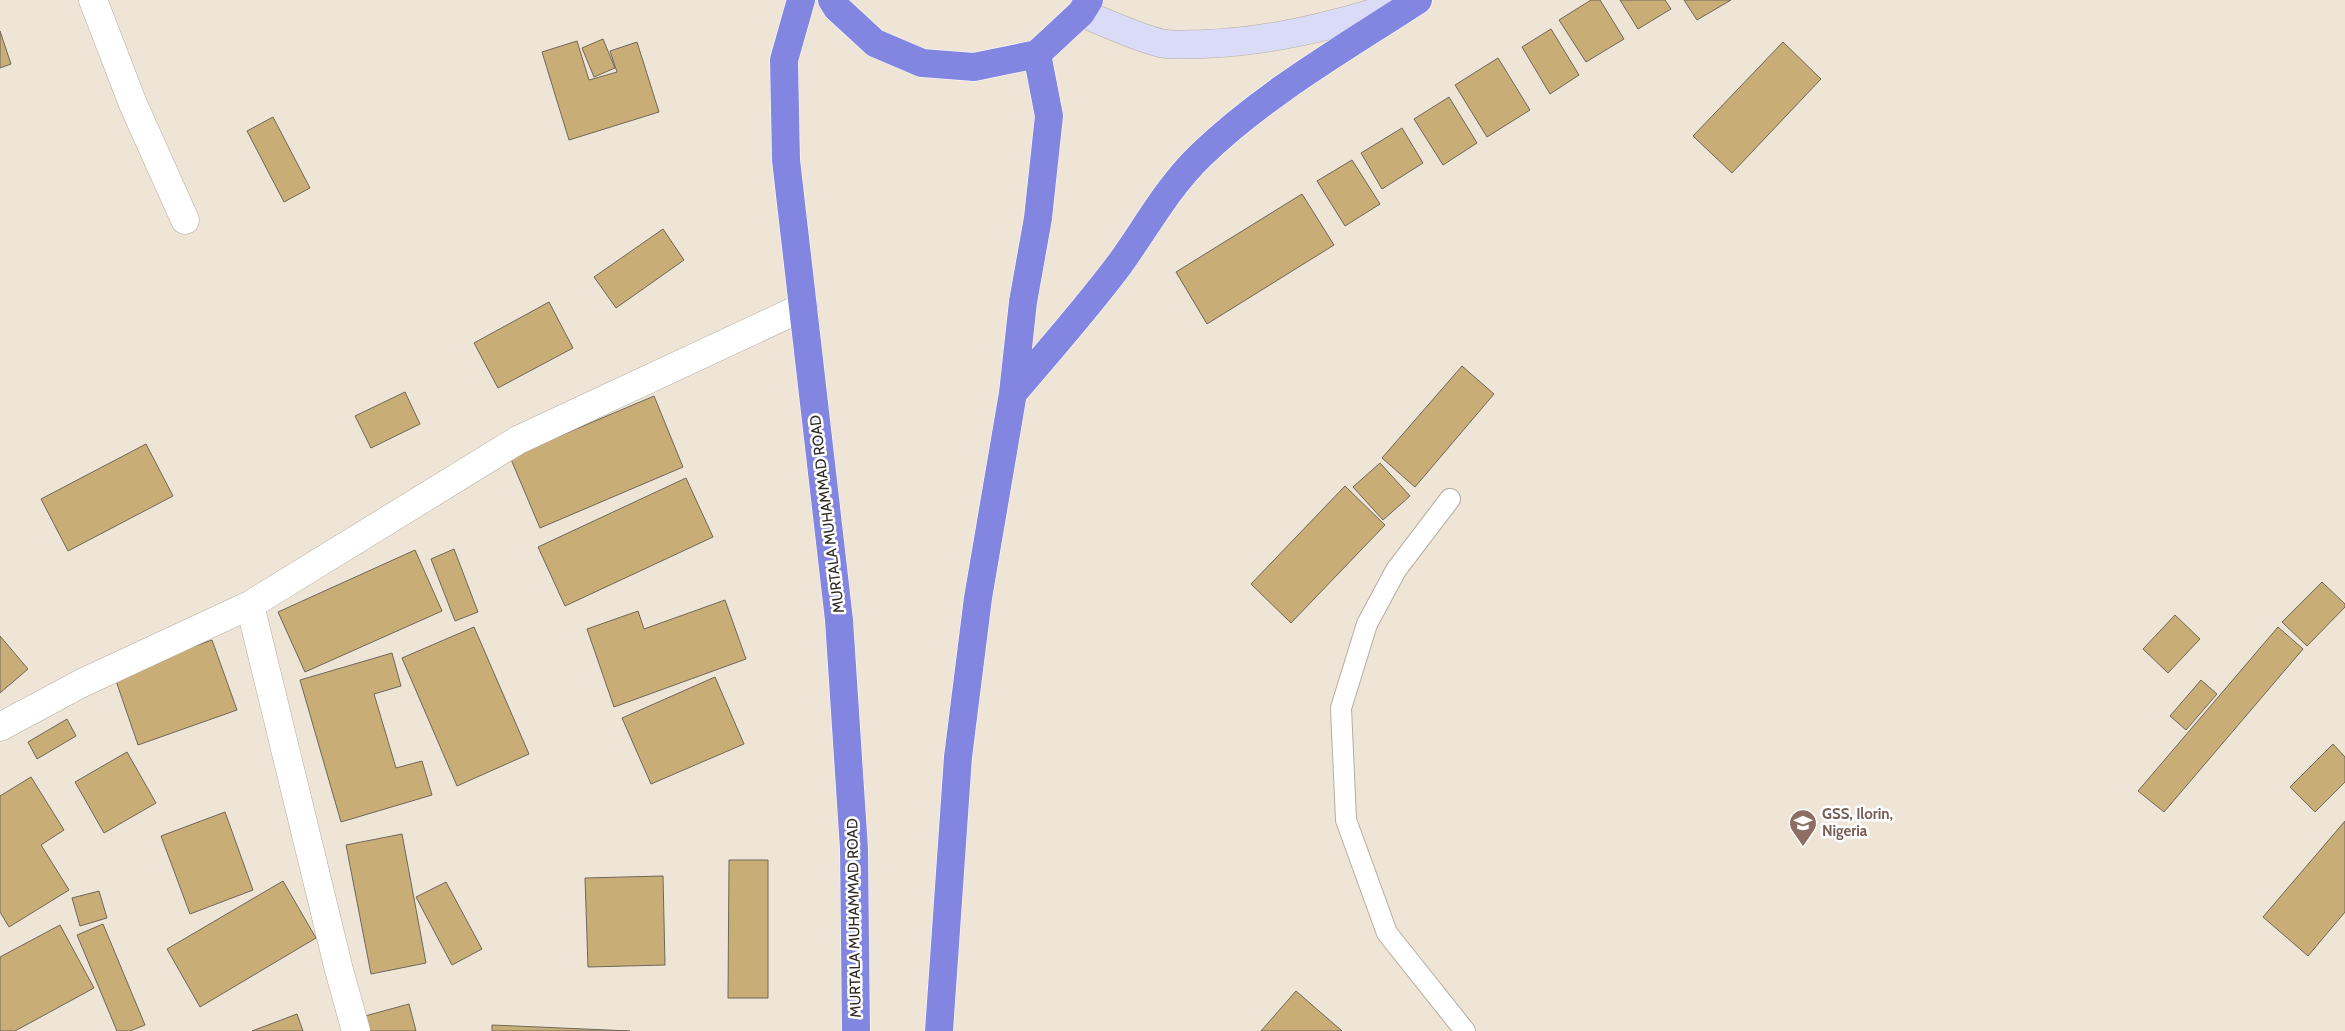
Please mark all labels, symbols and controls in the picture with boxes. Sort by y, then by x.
street label: MURTALA MUHAMMAD ROAD [806,414,848,614]
place label: GSS, Ilorin, Nigeria [1822,805,1893,840]
school or university icon: GSS, Ilorin, Nigeria [1788,808,1818,847]
street label: MURTALA MUHAMMAD ROAD [843,818,865,1018]

